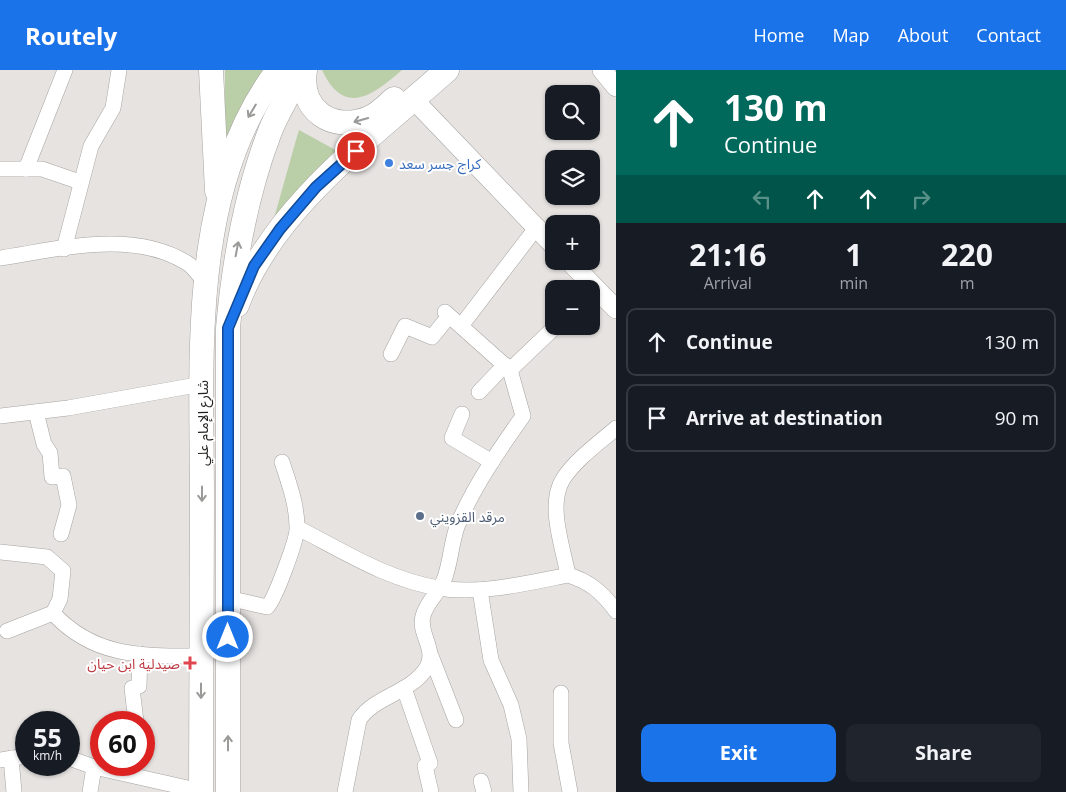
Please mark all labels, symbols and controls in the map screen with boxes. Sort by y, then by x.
text: Routely [25,19,117,52]
text: Home [754,23,804,47]
text: Map [832,23,870,47]
text: About [898,23,948,47]
text: Contact [976,23,1041,47]
text: 130 m [724,84,828,131]
map controls [545,85,600,335]
button: search [545,85,600,140]
icon: ahead [641,90,706,155]
one-way arrow [247,104,257,118]
one-way arrow [353,115,369,125]
text: Continue [724,129,817,159]
pin [335,130,377,172]
icon: arrive [342,137,370,165]
button: layers [545,150,600,205]
place label: كراج جسر سعد [399,154,481,175]
marker: كراج جسر سعد [383,157,395,169]
icon: left [748,185,776,213]
icon: ahead [801,185,829,213]
icon: ahead [854,185,882,213]
icon: right [907,185,935,213]
button: + [545,215,600,270]
text: 21:16 [689,234,766,275]
text: 1 [845,234,862,275]
text: 220 [941,234,993,275]
one-way arrow [233,241,243,257]
text: Arrival [704,272,752,294]
text: min [840,272,868,294]
text: m [960,272,975,294]
button: − [545,280,600,335]
icon: ahead [643,328,671,356]
text: Continue [686,329,773,355]
text: 130 m [984,329,1039,355]
street label: شارع الإمام علي [193,380,214,466]
icon: arrive [643,404,671,432]
text: Arrive at destination [686,405,883,431]
text: 90 m [995,405,1039,431]
one-way arrow [197,485,207,501]
place label: مرقد القزويني [430,507,505,528]
marker: مرقد القزويني [414,510,426,522]
position arrow [201,610,253,662]
place label: صيدلية ابن حيان [87,654,180,673]
marker: صيدلية ابن حيان [184,657,196,669]
one-way arrow [196,682,206,699]
speed limit sign: 60 [90,711,155,776]
text: 55 [33,720,62,754]
button: Exit [641,724,836,782]
button: Share [846,724,1041,782]
one-way arrow [223,736,233,752]
text: km/h [33,747,62,764]

